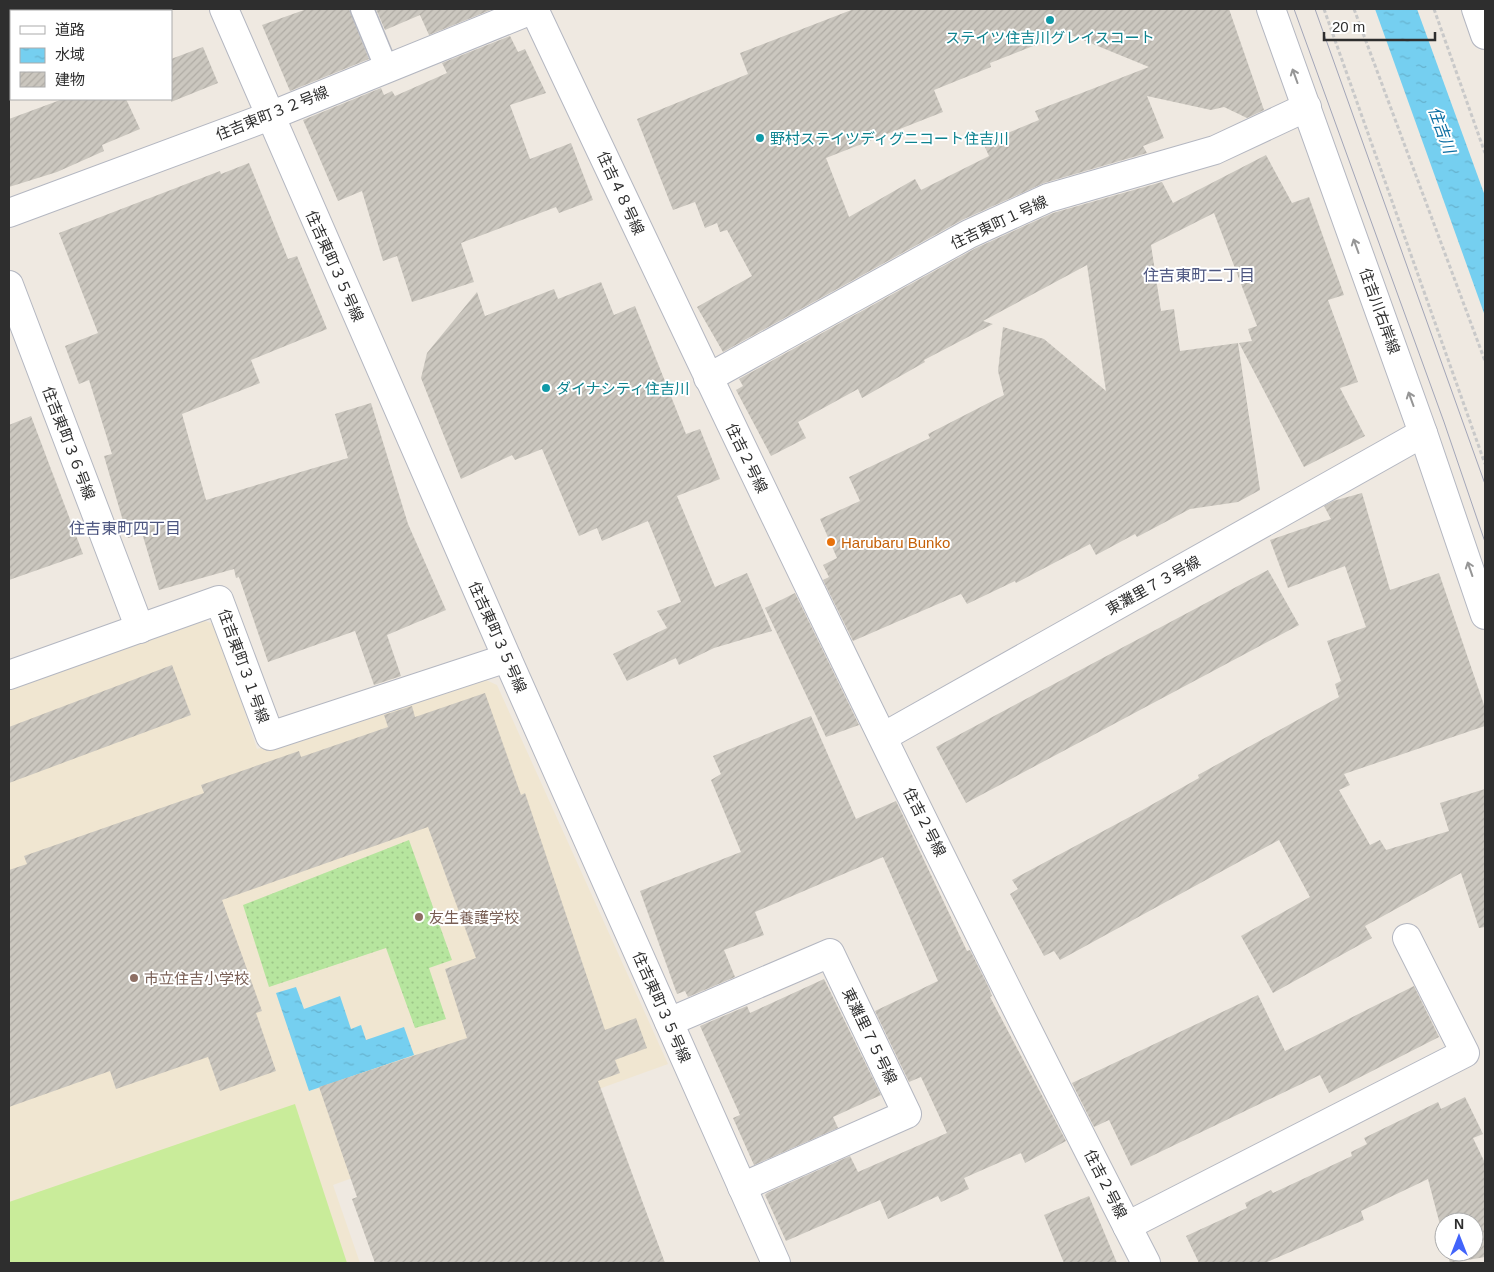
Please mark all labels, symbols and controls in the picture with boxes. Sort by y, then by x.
legend [10,10,172,100]
scale bar [1324,10,1435,42]
marker: ステイツ住吉川グレイスコート [1044,14,1056,26]
text: 20 m [1332,18,1365,35]
text: 道路 [55,21,85,38]
place label: ステイツ住吉川グレイスコート [945,29,1155,46]
text: 水域 [55,46,85,63]
one-way arrow [1290,69,1299,84]
text: 建物 [55,71,85,88]
street label: 住吉東町３２号線 [213,83,331,143]
water label: 住吉川 [1426,105,1459,157]
place label: 野村ステイツディグニコート住吉川 [770,130,1009,147]
marker: 野村ステイツディグニコート住吉川 [754,132,766,144]
street label: 住吉４８号線 [594,149,648,237]
street label: 住吉東町１号線 [948,192,1050,252]
street label: 住吉東町３５号線 [303,208,367,324]
one-way arrow [1351,238,1360,254]
street label: 住吉川右岸線 [1357,266,1403,356]
district label: 住吉東町二丁目 [1143,267,1255,284]
place label: ダイナシティ住吉川 [556,380,690,397]
marker: ダイナシティ住吉川 [540,382,552,394]
street label: 住吉東町３６号線 [40,384,98,502]
one-way arrow [1406,391,1415,407]
street label: 住吉２号線 [723,421,771,495]
district label: 住吉東町四丁目 [69,520,181,537]
place label: Harubaru Bunko [841,534,950,551]
marker: Harubaru Bunko [825,536,837,548]
street label: 東灘里７３号線 [1103,552,1203,618]
one-way arrow [1464,561,1474,577]
street label: 住吉東町３５号線 [466,579,530,695]
street label: 住吉東町３１号線 [215,607,273,725]
street label: 住吉２号線 [900,785,950,859]
place label: 友生養護学校 [429,909,519,926]
marker: 友生養護学校 [413,911,425,923]
street label: 住吉東町３５号線 [630,949,694,1065]
place label: 市立住吉小学校 [144,970,249,987]
marker: 市立住吉小学校 [128,972,140,984]
street label: 東灘里７５号線 [839,985,901,1087]
street label: 住吉２号線 [1081,1147,1131,1221]
north arrow [1434,1212,1484,1262]
text: N [1454,1216,1464,1232]

